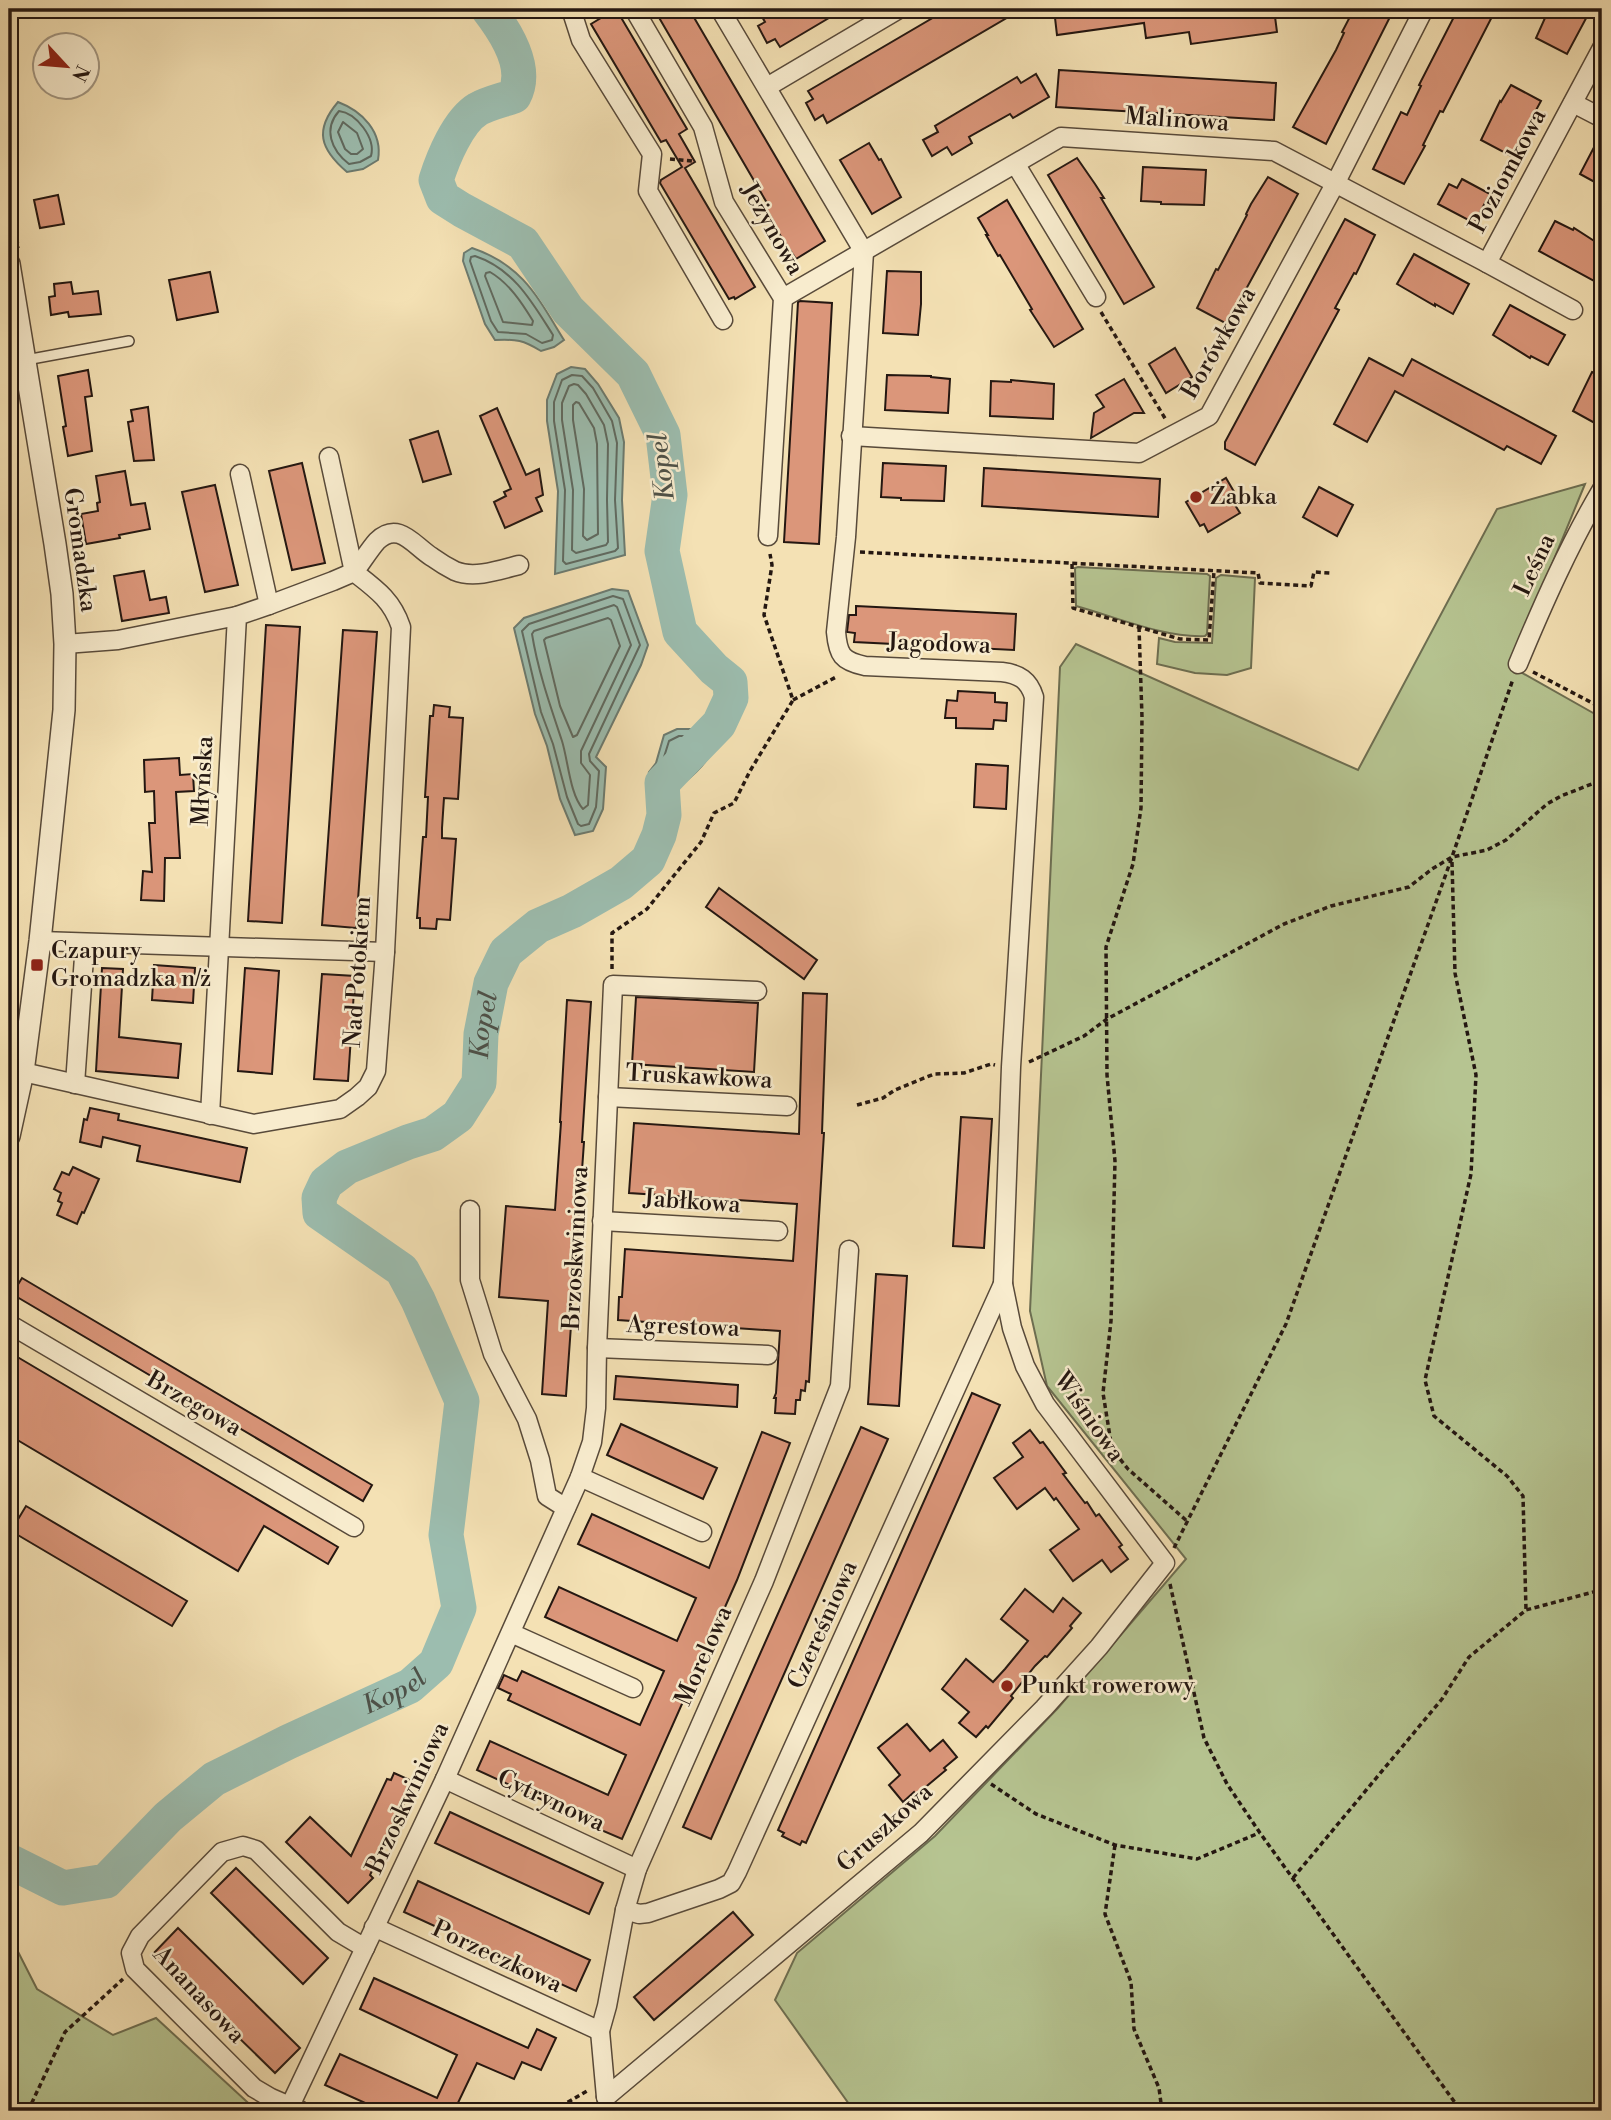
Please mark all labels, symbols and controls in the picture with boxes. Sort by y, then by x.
north arrow [32,32,102,102]
text: N [66,61,94,85]
street label: Malinowa [1124,101,1231,139]
street label: Poziomkowa [1463,103,1554,238]
street label: Jeżynowa [733,177,811,281]
street label: Borówkowa [1174,281,1263,405]
water label: Kopel [642,431,682,503]
place label: Żabka [1210,481,1278,512]
street label: Gromadzka [56,486,104,615]
marker: Żabka [1188,489,1204,505]
street label: Leśna [1508,528,1563,601]
street label: Jagodowa [886,627,992,661]
street label: Młyńska [186,734,220,827]
street label: Nad Potokiem [338,895,378,1049]
place label: Czapury Gromadzka n/ż [51,936,211,994]
marker: Czapury Gromadzka n/ż [29,957,45,973]
water label: Kopel [464,988,505,1060]
street label: Truskawkowa [625,1058,774,1096]
street label: Brzoskwiniowa [557,1165,595,1332]
street label: Jabłkowa [641,1184,742,1220]
street label: Agrestowa [625,1310,741,1344]
street label: Brzegowa [140,1364,248,1444]
street label: Wiśniowa [1046,1365,1131,1469]
street label: Czereśniowa [781,1556,865,1694]
street label: Morelowa [669,1601,740,1711]
water label: Kopel [357,1662,434,1722]
place label: Punkt rowerowy [1021,1671,1195,1701]
marker: Punkt rowerowy [999,1678,1015,1694]
street label: Brzoskwiniowa [359,1717,457,1879]
street label: Cytrynowa [492,1763,610,1839]
street label: Gruszkowa [831,1777,940,1879]
street label: Porzeczkowa [427,1914,568,2001]
street label: Ananasowa [146,1940,252,2050]

